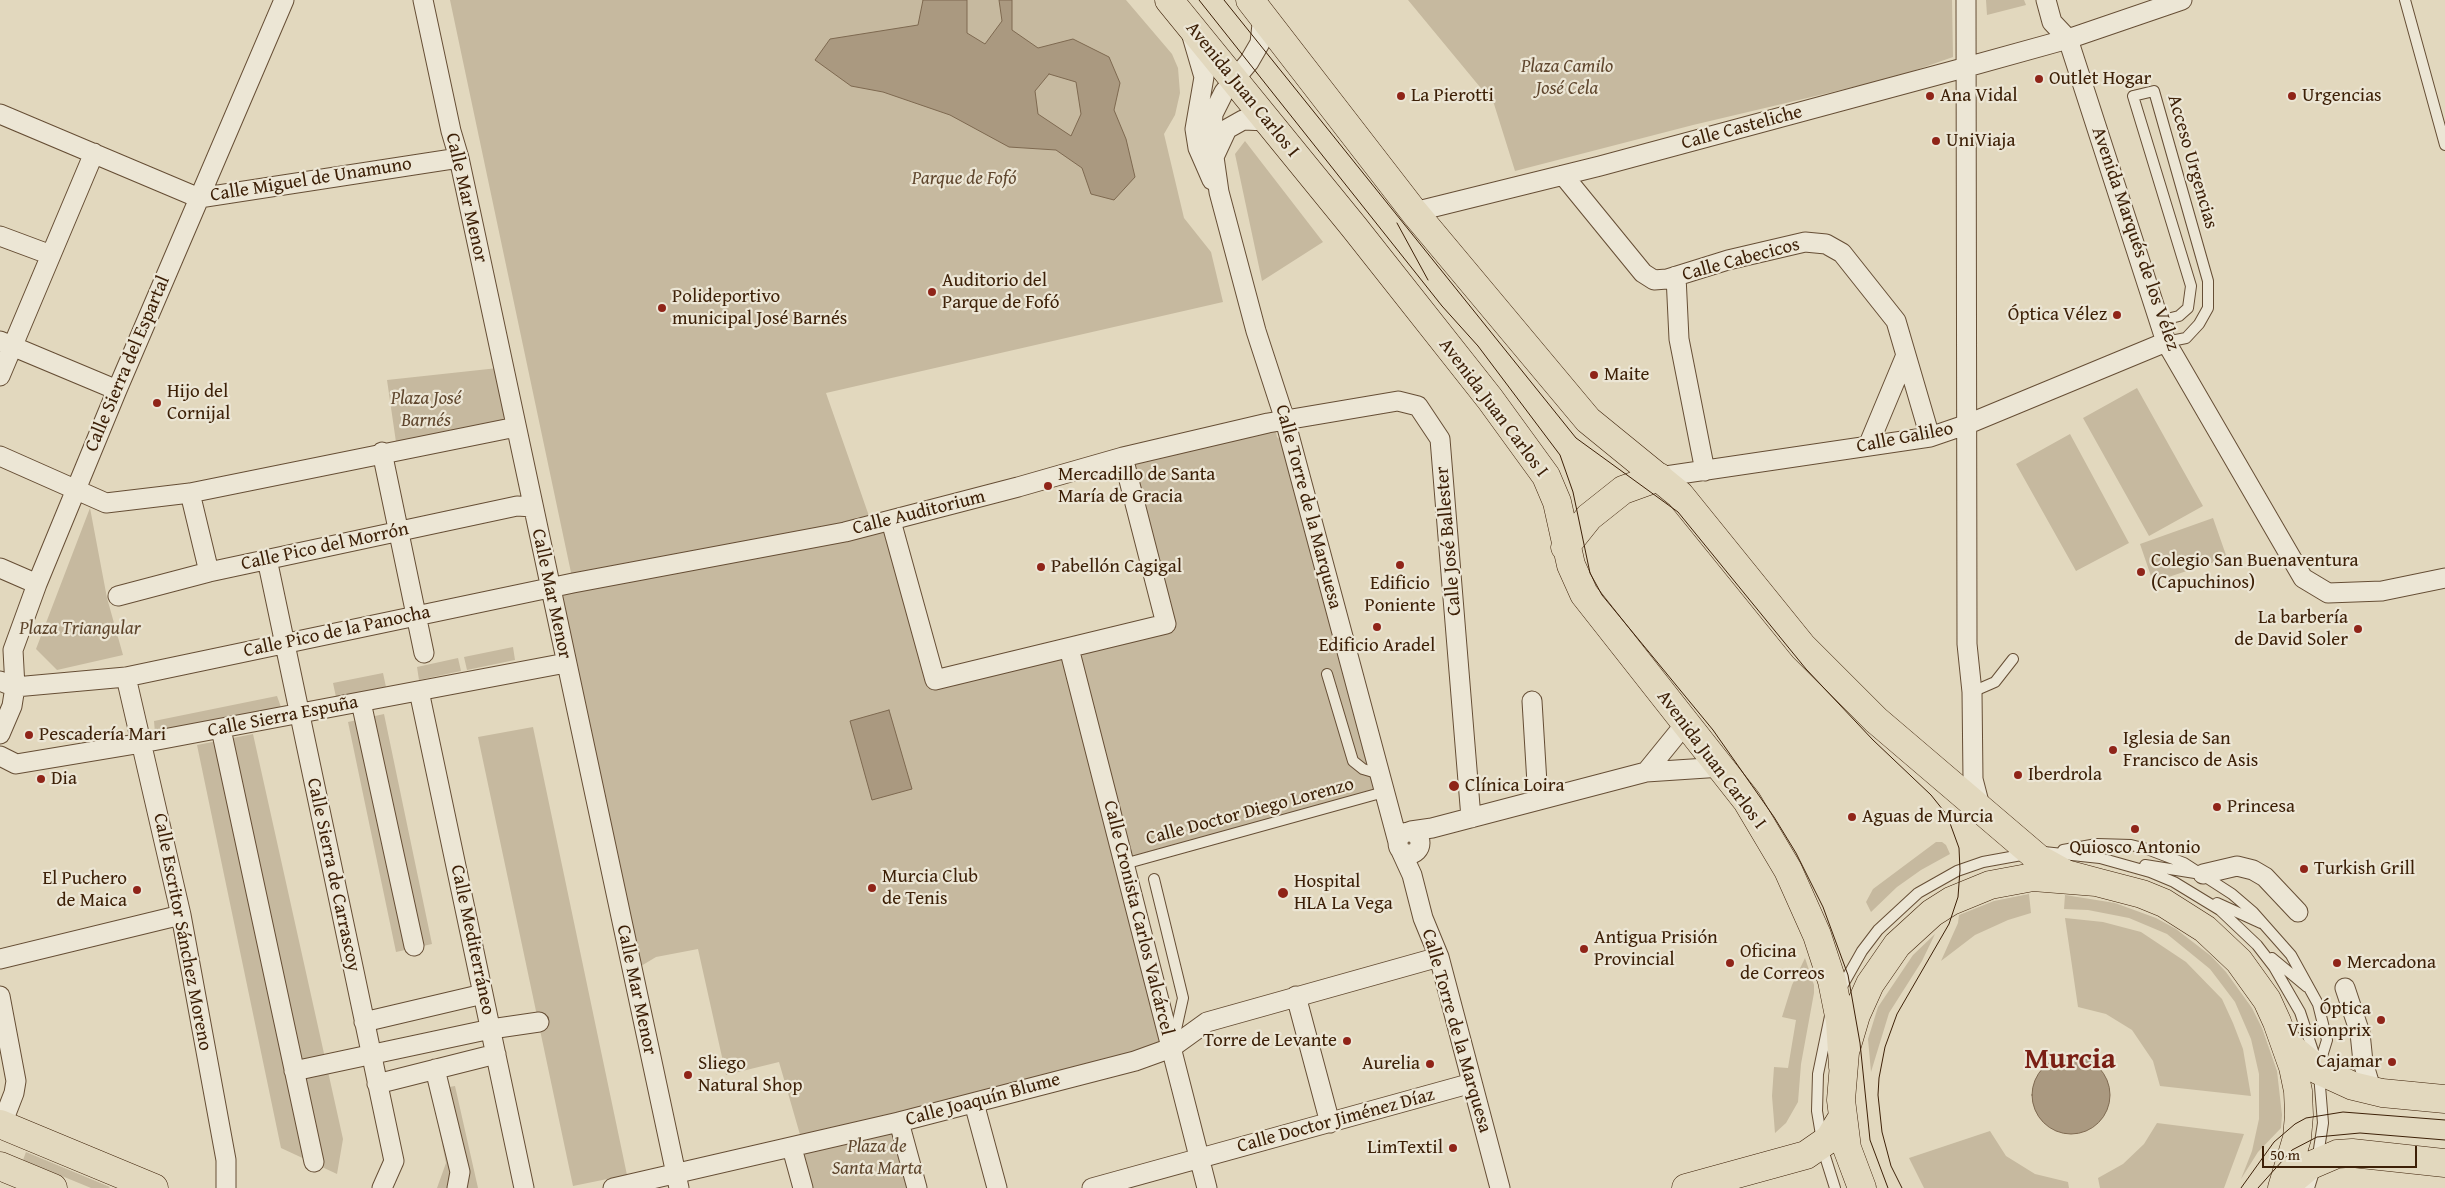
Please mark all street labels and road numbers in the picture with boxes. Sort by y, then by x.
street label: Avenida Juan Carlos I [1180,18,1304,162]
street label: Acceso Urgencias [2162,92,2222,232]
street label: Calle Casteliche [1679,101,1805,155]
street label: Avenida Marqués de los Vélez [2086,124,2184,354]
street label: Calle Mar Menor [440,131,492,265]
street label: Calle Miguel de Unamuno [209,153,413,207]
street label: Calle Cabecicos [1680,233,1802,287]
street label: Calle Sierra del Espartal [81,273,175,455]
street label: Avenida Juan Carlos I [1433,334,1553,482]
street label: Calle Torre de la Marquesa [1270,402,1346,612]
street label: Calle Galileo [1855,417,1955,459]
street label: Calle José Ballester [1431,465,1467,617]
street label: Calle Auditorium [850,486,988,540]
street label: Calle Pico del Morrón [239,518,411,576]
street label: Calle Mar Menor [526,527,576,661]
street label: Calle Pico de la Panocha [242,601,432,663]
street label: Avenida Juan Carlos I [1651,686,1771,834]
street label: Calle Sierra Espuña [206,691,360,743]
street label: Calle Doctor Diego Lorenzo [1144,773,1356,851]
street label: Calle Sierra de Carrascoy [301,776,365,974]
street label: Calle Cronista Carlos Valcárcel [1098,798,1178,1038]
street label: Calle Escritor Sánchez Moreno [148,811,216,1053]
street label: Calle Mediterráneo [445,863,499,1017]
street label: Calle Mar Menor [611,923,661,1057]
street label: Calle Torre de la Marquesa [1416,927,1496,1135]
street label: Calle Joaquín Blume [903,1068,1063,1132]
street label: Calle Doctor Jiménez Díaz [1235,1084,1437,1158]

